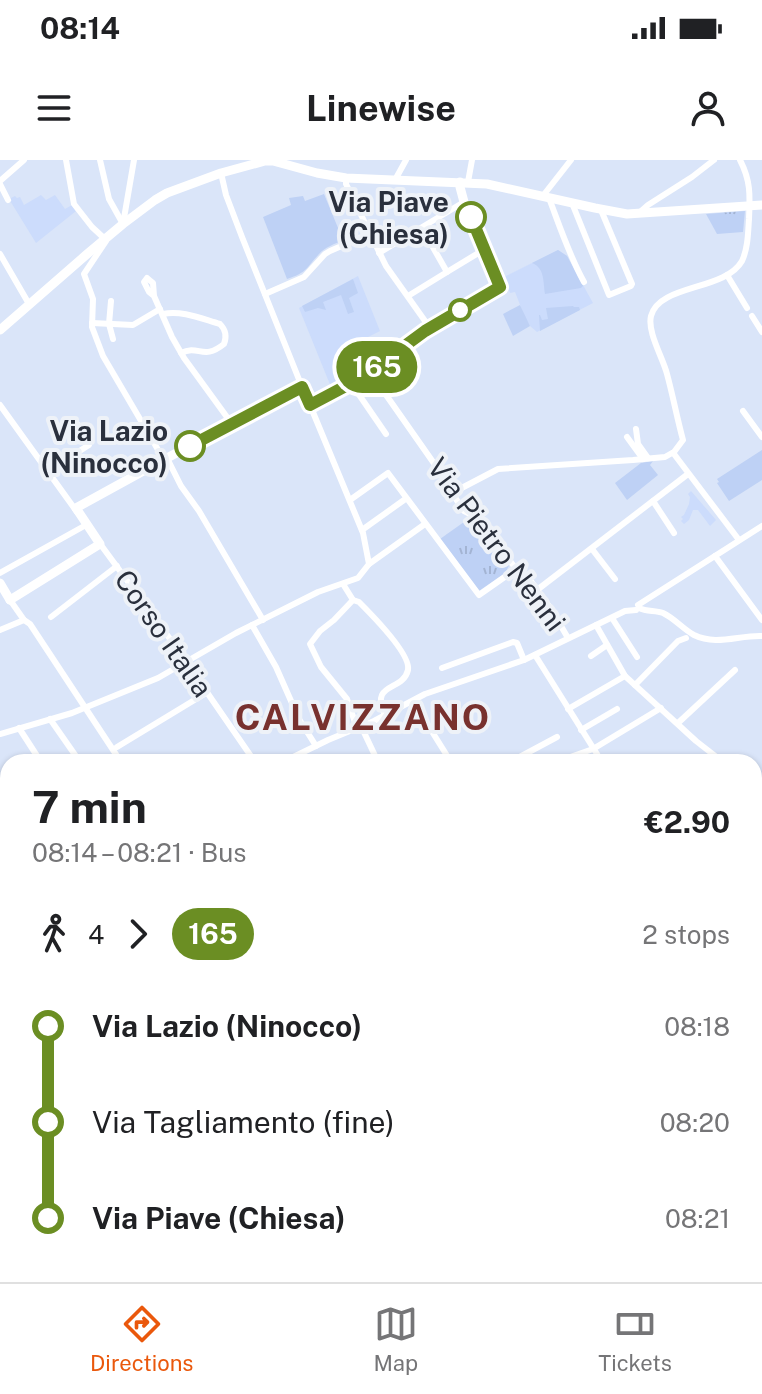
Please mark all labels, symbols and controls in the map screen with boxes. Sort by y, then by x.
text: 08:14 [40,10,120,46]
icon: menu [32,86,76,130]
icon: person [686,86,730,130]
text: Linewise [306,87,456,129]
place label: Via Piave (Chiesa) [328,185,449,250]
marker: Via Piave (Chiesa) [456,202,486,232]
unlabelled marker [449,299,471,321]
line badge: 165 [331,341,423,393]
text: 165 [352,350,402,383]
place label: Via Lazio (Ninocco) [41,414,168,479]
marker: Via Lazio (Ninocco) [175,431,205,461]
street label: Via Pietro Nenni [421,451,573,637]
street label: Corso Italia [108,563,220,703]
district label: CALVIZZANO [235,696,491,738]
text: 7 min [32,781,147,833]
text: €2.90 [644,804,730,840]
text: 08:14 – 08:21 · Bus [32,837,246,868]
icon: walk [32,912,76,956]
icon: forward [116,912,160,956]
text: 165 [188,917,238,950]
text: 4 [88,919,104,950]
text: 2 stops [642,919,730,950]
text: Via Lazio (Ninocco) [92,1008,362,1044]
text: 08:18 [664,1011,730,1042]
text: Via Tagliamento (fine) [92,1104,395,1140]
text: 08:20 [660,1107,730,1138]
text: Via Piave (Chiesa) [92,1200,346,1236]
text: 08:21 [665,1203,730,1234]
tab: Directions [90,1302,193,1376]
tab: Map [373,1302,418,1376]
tab: Tickets [598,1302,672,1376]

